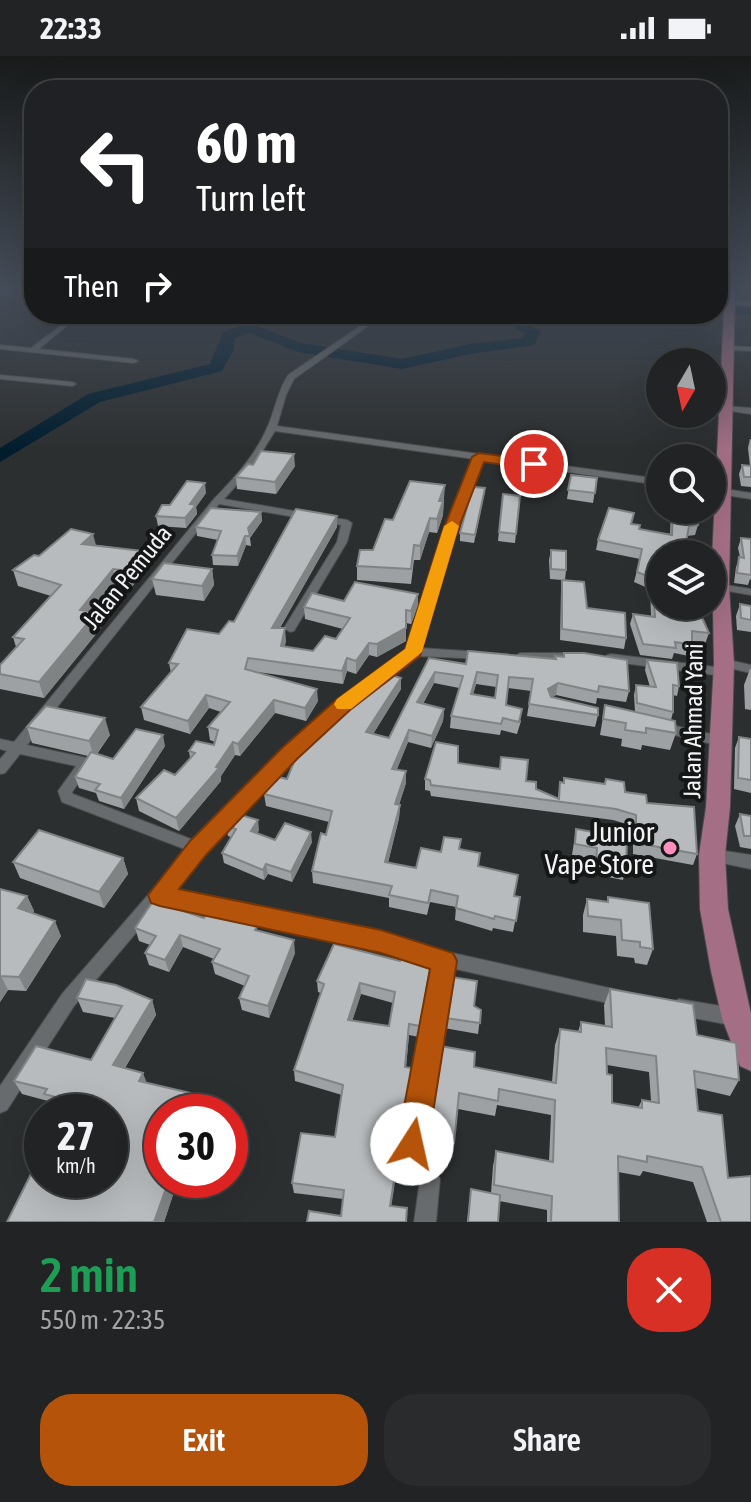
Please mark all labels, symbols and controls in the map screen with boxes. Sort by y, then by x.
text: 22:33 [40,11,102,45]
text: 60 m [196,111,297,175]
icon: left [64,112,168,216]
text: Turn left [196,177,306,219]
icon: right [135,264,179,308]
text: Then [64,269,119,303]
north arrow [646,348,726,428]
map controls [646,348,726,620]
pin [500,430,568,498]
icon: arrive [512,442,556,486]
button: search [646,444,726,524]
street label: Jalan Pemuda [77,520,177,634]
button: layers [646,540,726,620]
street label: Jalan Ahmad Yani [678,643,708,799]
place label: Junior Vape Store [545,816,655,880]
marker: Junior Vape Store [661,839,679,857]
speed limit sign: 30 [144,1094,248,1198]
position arrow [370,1102,454,1186]
text: 27 [57,1113,95,1158]
text: km/h [56,1154,96,1177]
text: 2 min [40,1247,138,1302]
button: close [627,1248,711,1332]
text: 550 m · 22:35 [40,1305,165,1335]
button: Exit [40,1394,368,1486]
button: Share [384,1394,711,1486]

